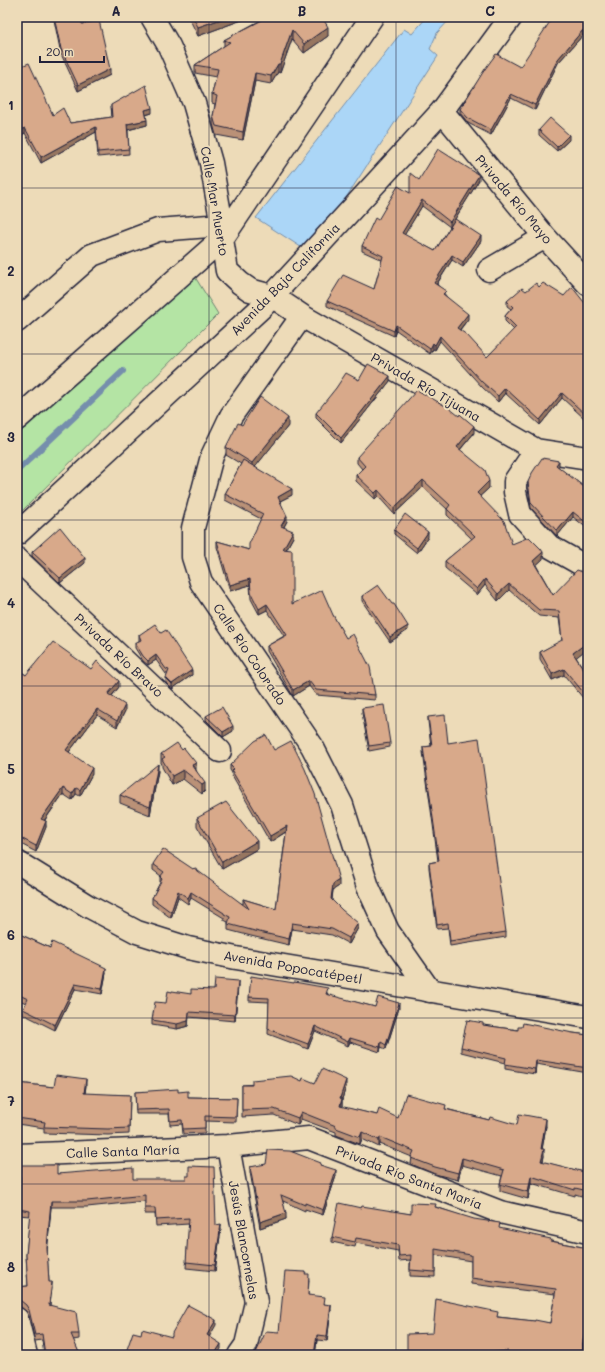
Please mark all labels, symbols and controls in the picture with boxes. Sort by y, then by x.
text: A [111,2,121,19]
text: B [298,2,307,19]
text: C [485,2,495,19]
scale bar [40,38,104,64]
text: 20 m [46,43,74,59]
text: 1 [8,96,14,113]
street label: Calle Mar Muerto [198,145,234,257]
street label: Privada Río Mayo [472,151,557,247]
street label: Avenida Baja California [226,219,343,339]
text: 2 [7,262,15,279]
street label: Privada Río Tijuana [368,348,484,425]
text: 3 [7,428,15,445]
text: 4 [7,594,15,611]
street label: Calle Río Colorado [210,600,291,708]
street label: Privada Río Bravo [71,609,168,700]
text: 5 [7,760,15,777]
text: 6 [7,926,15,943]
street label: Avenida Popocatépetl [223,946,364,987]
text: 7 [7,1092,15,1109]
street label: Calle Santa María [66,1140,180,1161]
street label: Privada Río Santa María [333,1141,485,1212]
street label: Jesús Blancornelas [226,1179,263,1301]
text: 8 [7,1258,15,1275]

